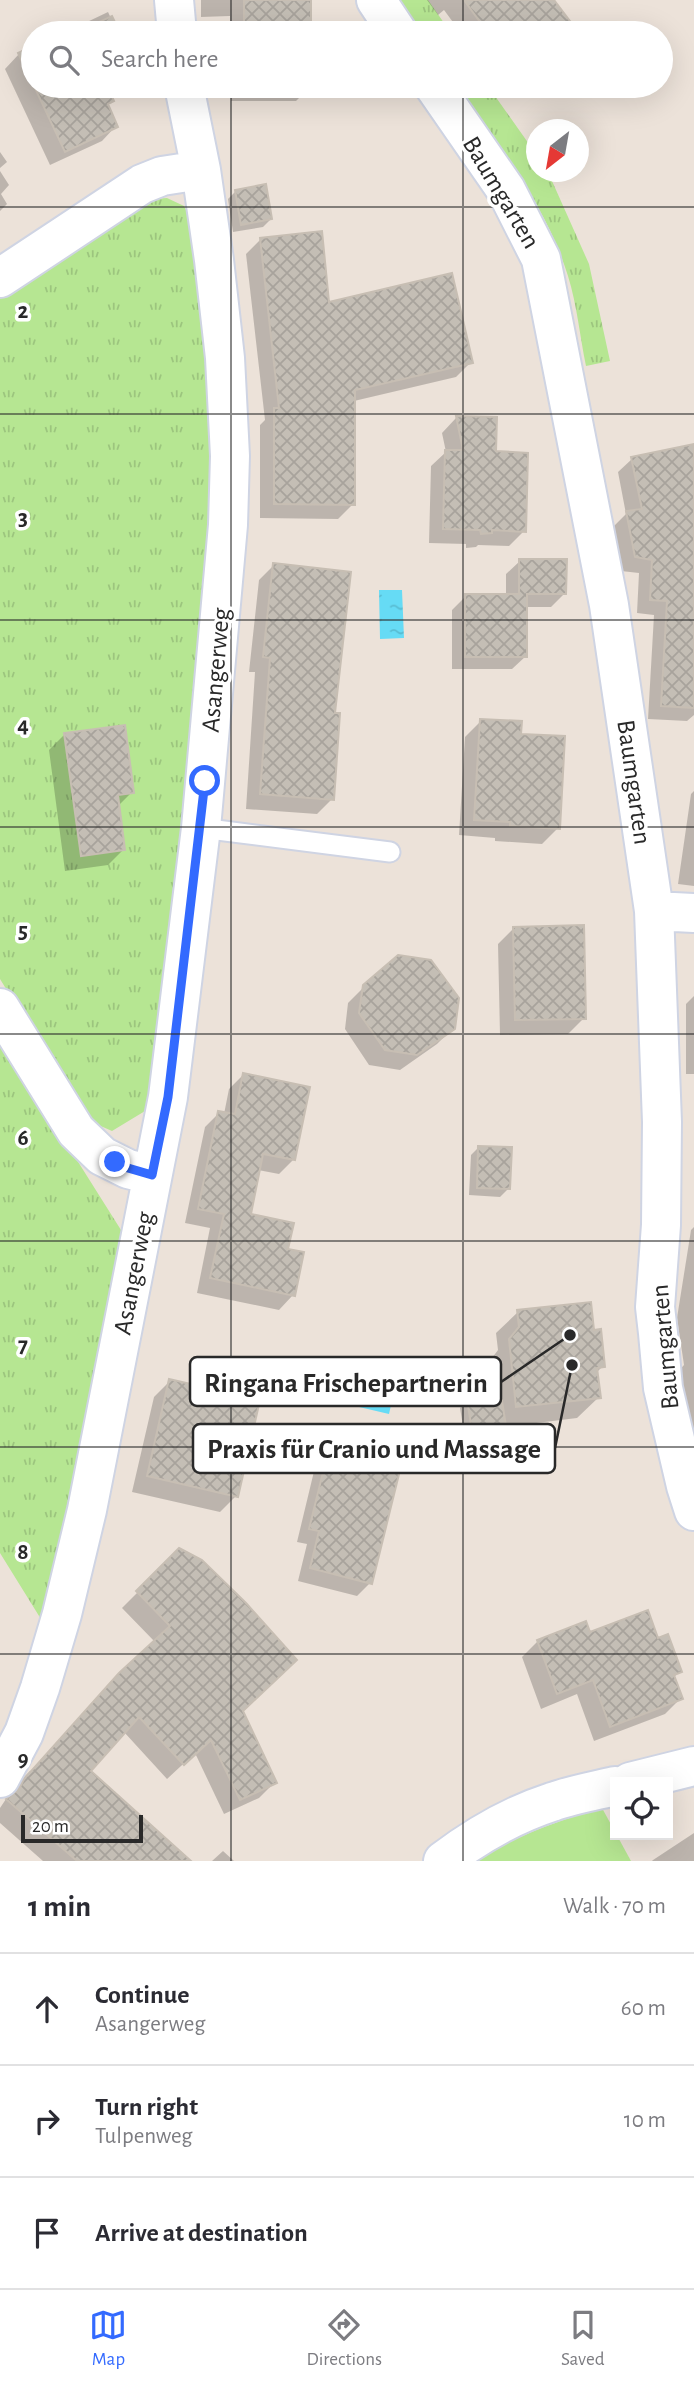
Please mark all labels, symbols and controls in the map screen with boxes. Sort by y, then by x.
search box [21,21,673,98]
icon: search [45,41,83,79]
text: Search here [101,46,219,72]
north arrow [526,119,589,182]
street label: Baumgarten [458,132,545,253]
text: 2 [18,300,29,323]
text: 3 [18,507,28,530]
street label: Asangerweg [198,606,234,733]
text: 4 [17,714,29,737]
street label: Baumgarten [612,718,656,846]
route start [189,765,220,796]
text: 5 [18,920,28,943]
text: 6 [17,1127,29,1150]
route end [99,1146,130,1177]
street label: Asangerweg [109,1209,159,1337]
street label: Baumgarten [647,1283,683,1411]
text: 7 [18,1334,28,1357]
callout: Ringana Frischepartnerin [190,1357,501,1406]
text: Ringana Frischepartnerin [204,1370,488,1398]
callout: Praxis für Cranio und Massage [193,1424,555,1473]
text: Praxis für Cranio und Massage [207,1436,541,1464]
text: 8 [17,1541,29,1564]
text: 9 [17,1748,29,1771]
map controls [610,1777,673,1840]
button: locate [610,1777,673,1840]
scale bar [21,1812,144,1844]
text: 20 m [32,1817,69,1836]
text: 1 min [28,1892,91,1922]
text: Walk · 70 m [563,1895,666,1918]
text: Continue [95,1982,190,2008]
icon: ahead [28,1990,66,2028]
text: 60 m [621,1997,666,2020]
text: Asangerweg [95,2013,205,2036]
text: Turn right [95,2094,198,2120]
icon: right [28,2102,66,2140]
text: 10 m [624,2109,666,2132]
text: Tulpenweg [95,2125,192,2148]
icon: arrive [28,2214,66,2252]
text: Arrive at destination [95,2220,308,2246]
tab: Map [89,2306,127,2371]
tab: Directions [306,2306,382,2371]
tab: Saved [561,2306,605,2371]

